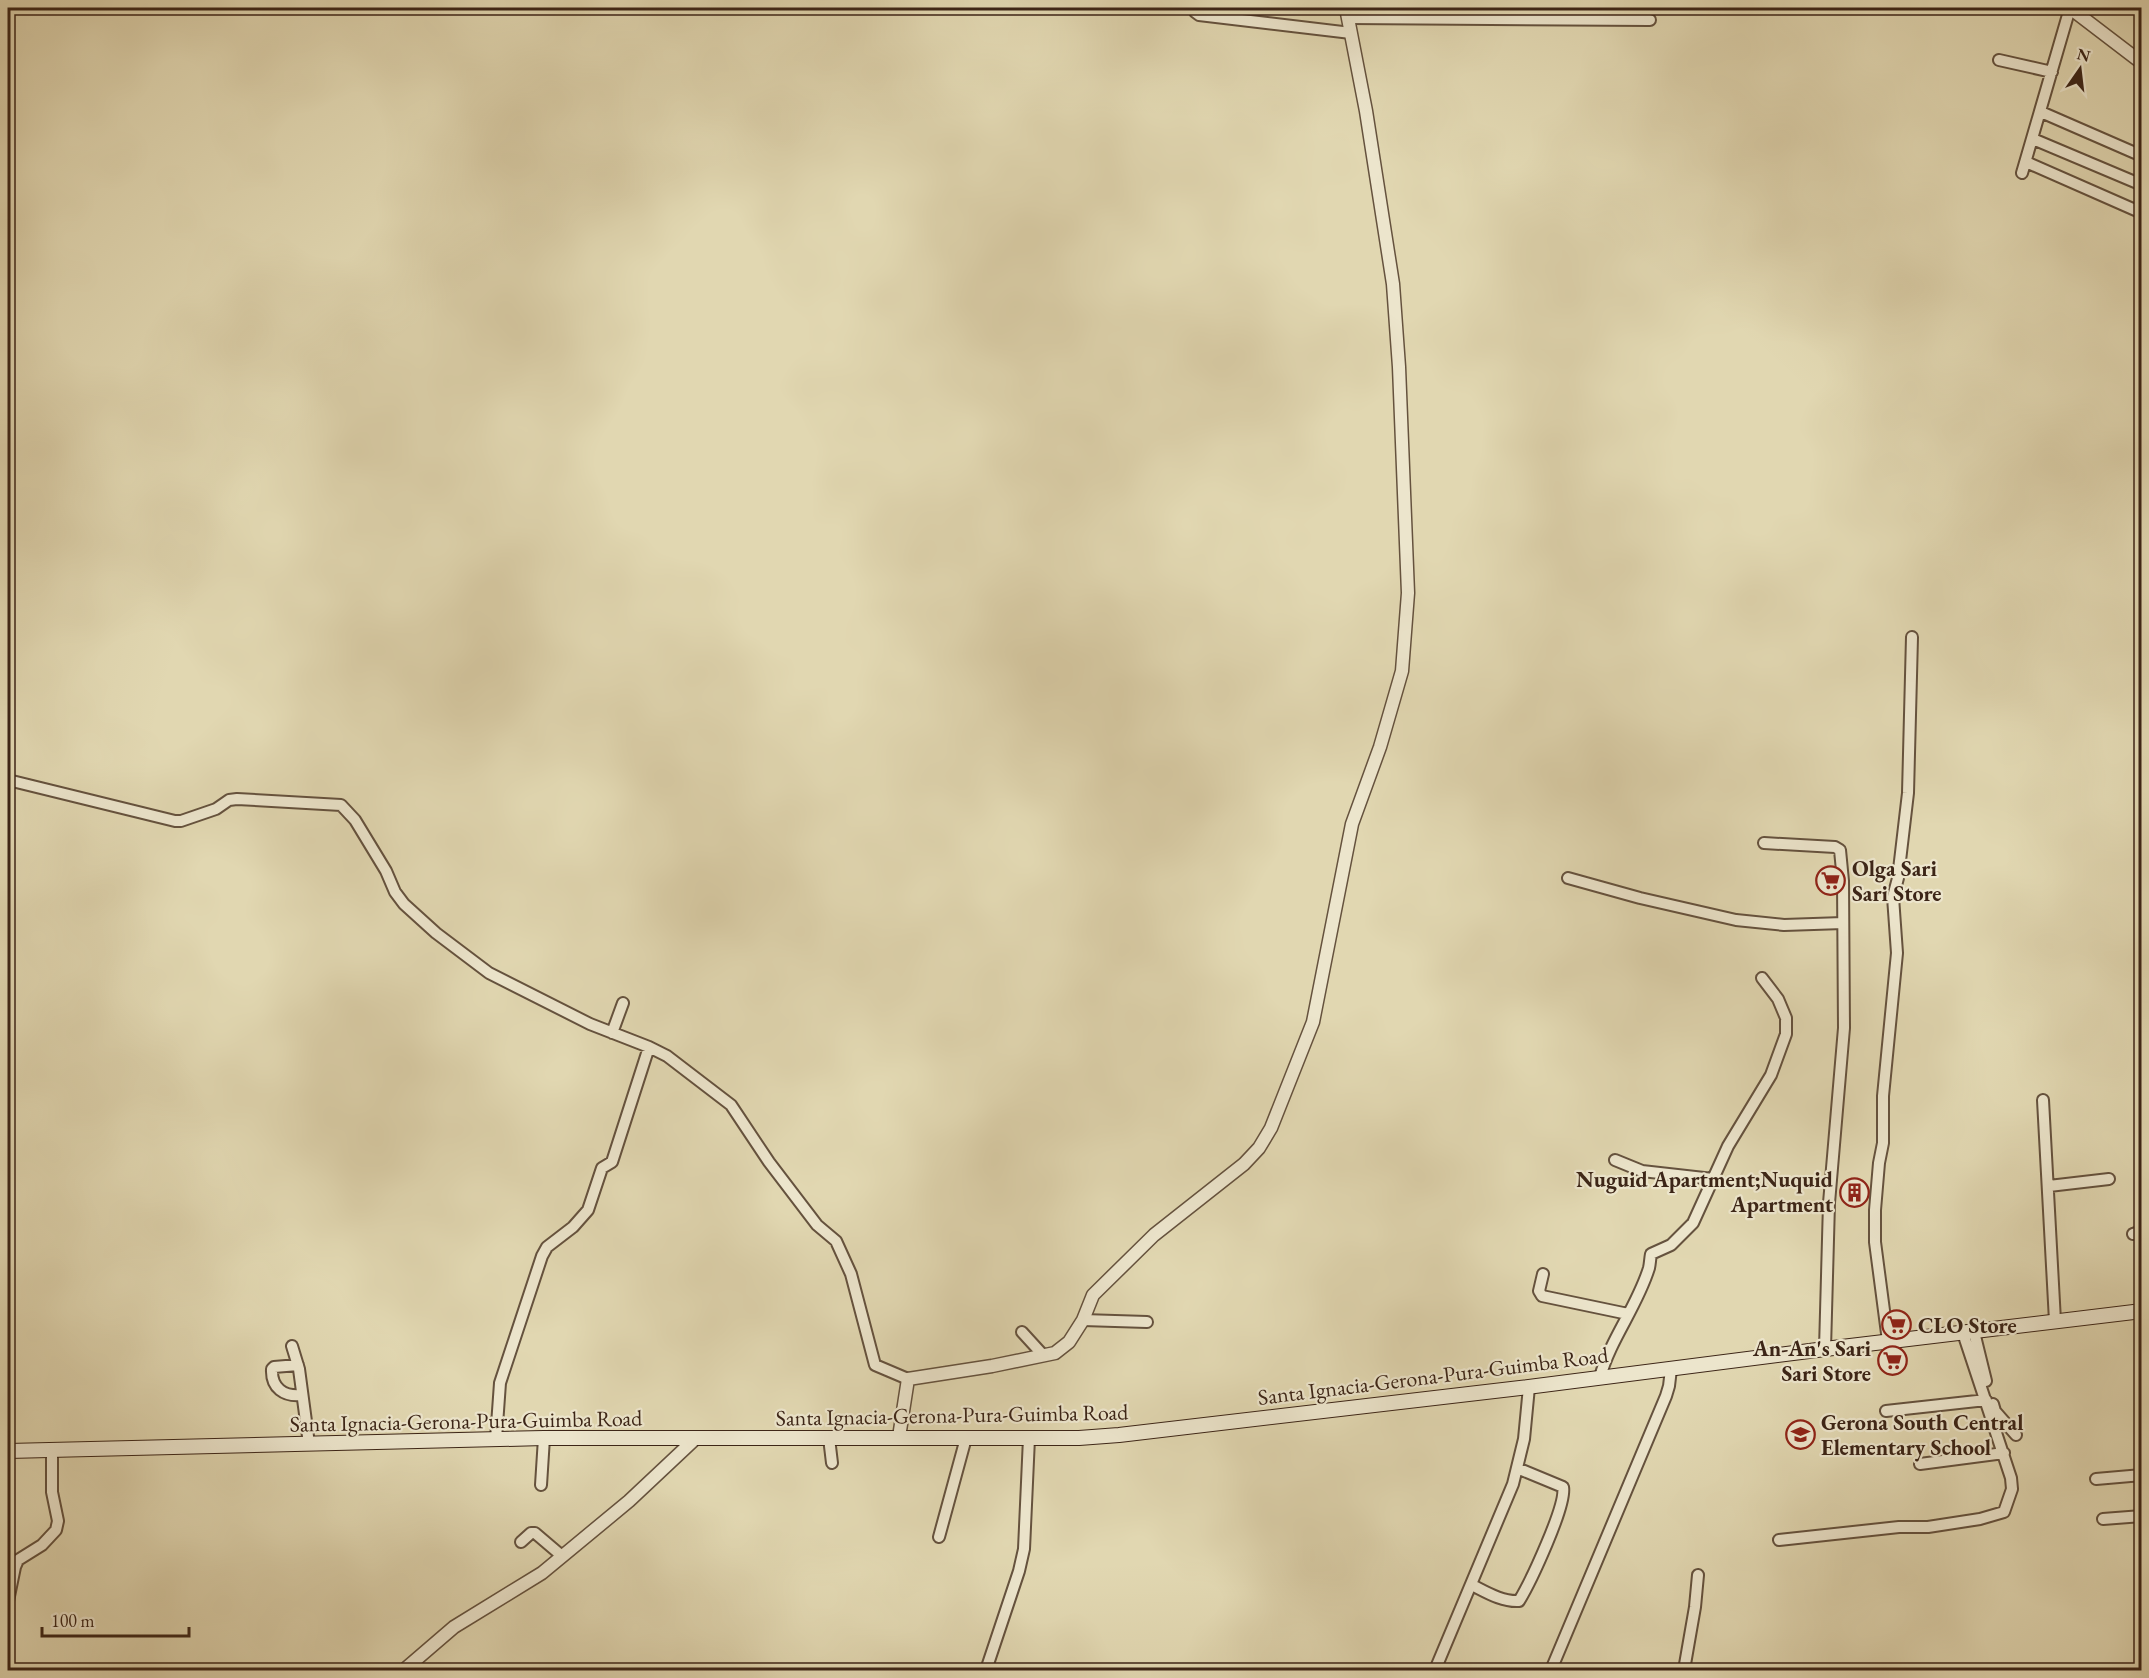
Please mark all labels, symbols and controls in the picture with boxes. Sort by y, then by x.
north arrow [2050,39,2110,99]
text: N [2075,43,2092,67]
place label: Olga Sari Sari Store [1852,854,1942,908]
supermarket icon: Olga Sari Sari Store [1815,865,1847,897]
place label: Nuguid Apartment;Nuquid Apartment [1576,1165,1834,1219]
building icon: Nuguid Apartment;Nuquid Apartment [1838,1176,1870,1208]
supermarket icon: CLO Store [1881,1309,1913,1341]
place label: CLO Store [1918,1311,2017,1340]
place label: An-An's Sari Sari Store [1752,1334,1871,1388]
street label: Santa Ignacia-Gerona-Pura-Guimba Road [1256,1340,1611,1412]
supermarket icon: An-An's Sari Sari Store [1876,1345,1908,1377]
street label: Santa Ignacia-Gerona-Pura-Guimba Road [775,1397,1129,1433]
street label: Santa Ignacia-Gerona-Pura-Guimba Road [289,1403,643,1439]
place label: Gerona South Central Elementary School [1821,1408,2023,1462]
school or university icon: Gerona South Central Elementary School [1784,1419,1816,1451]
scale bar [42,1600,189,1638]
text: 100 m [51,1609,95,1632]

